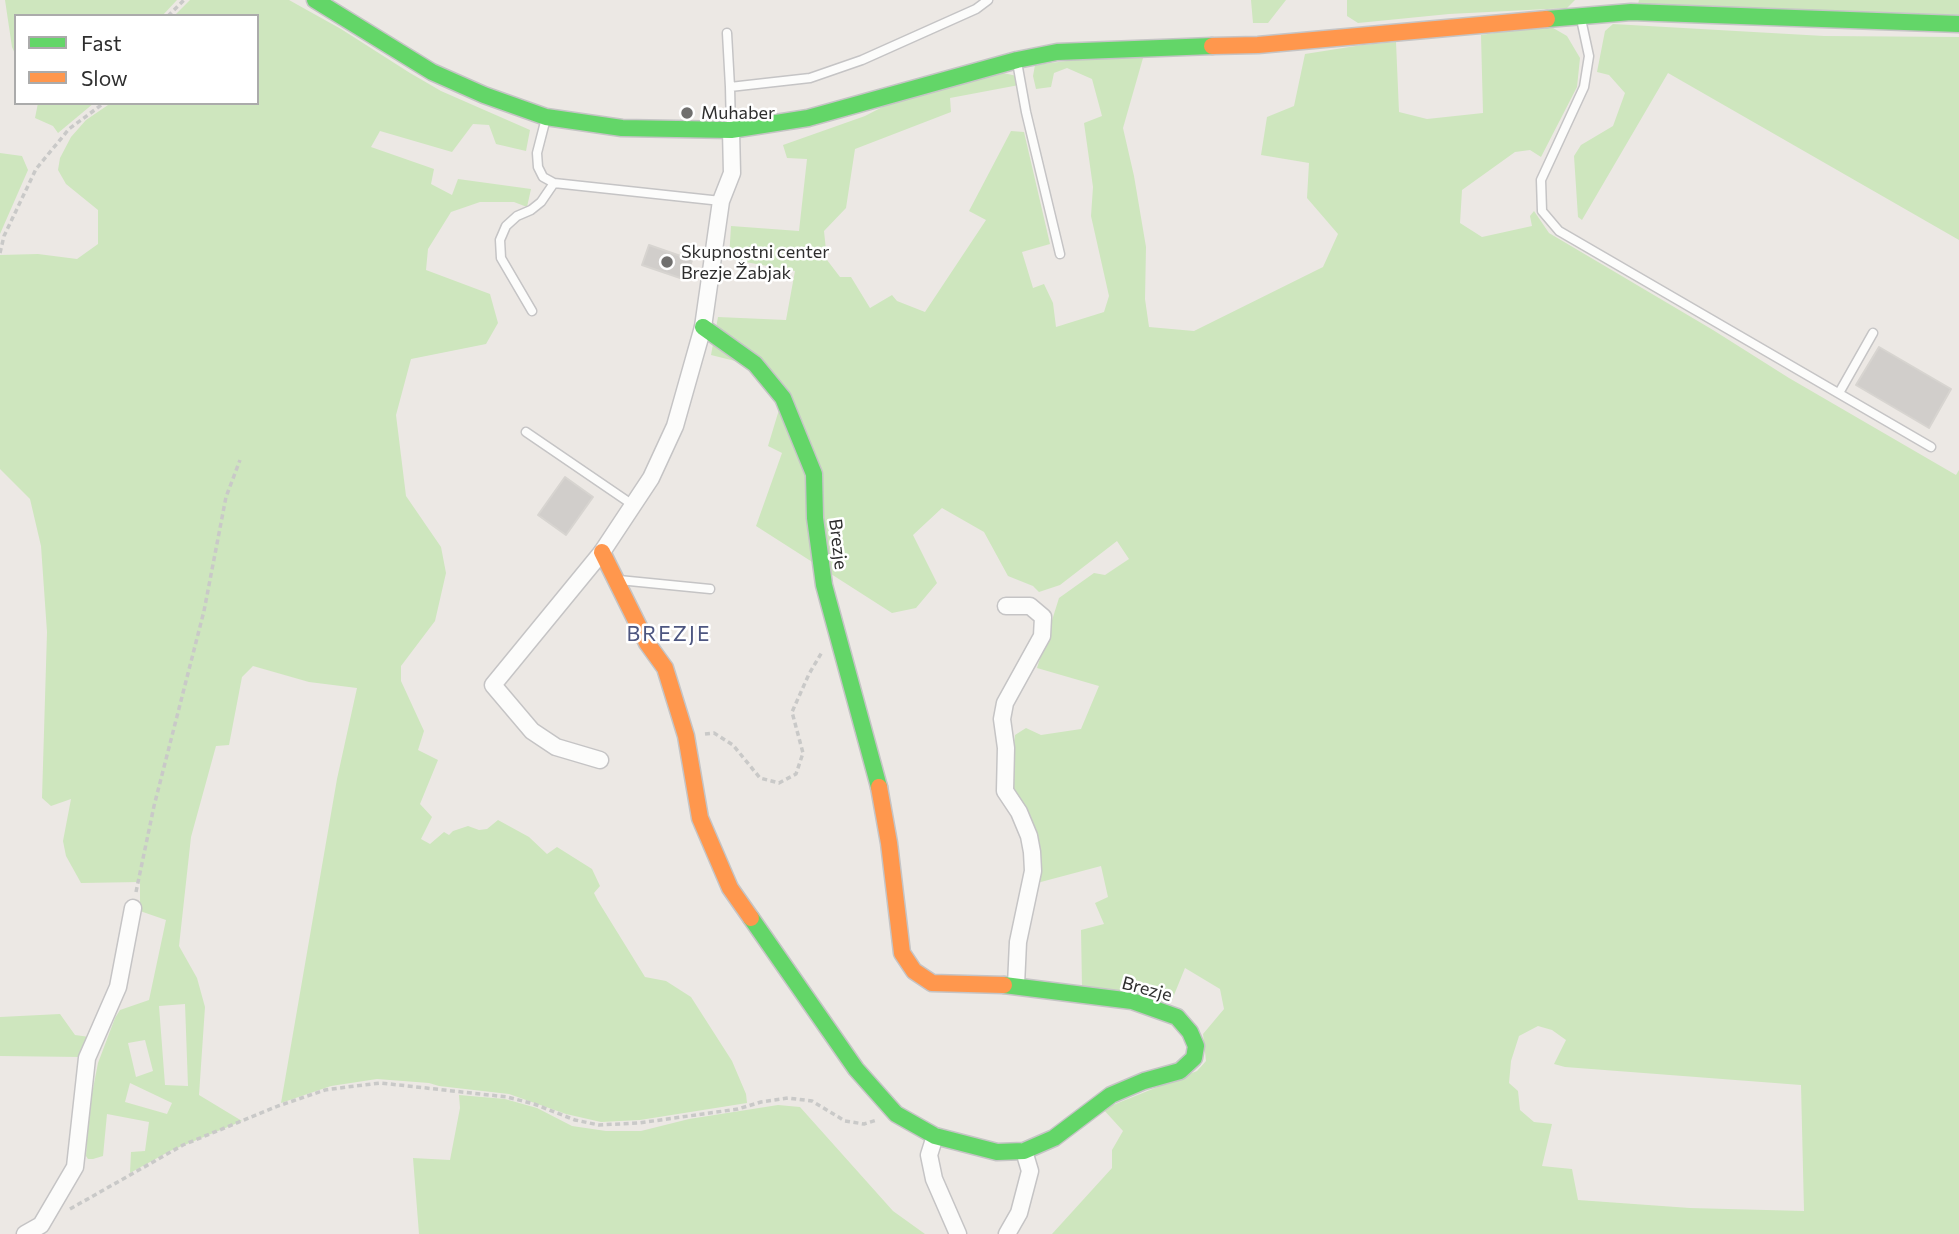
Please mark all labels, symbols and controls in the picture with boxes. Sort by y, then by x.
legend [14,14,259,105]
text: Fast [81,30,122,55]
text: Slow [81,65,128,90]
place label: Muhaber [701,102,775,124]
marker: Muhaber [679,105,695,121]
place label: Skupnostni center Brezje Žabjak [681,241,829,284]
marker: Skupnostni center Brezje Žabjak [659,254,675,270]
street label: Brezje [824,517,852,571]
district label: BREZJE [627,621,711,647]
street label: Brezje [1120,972,1174,1006]

